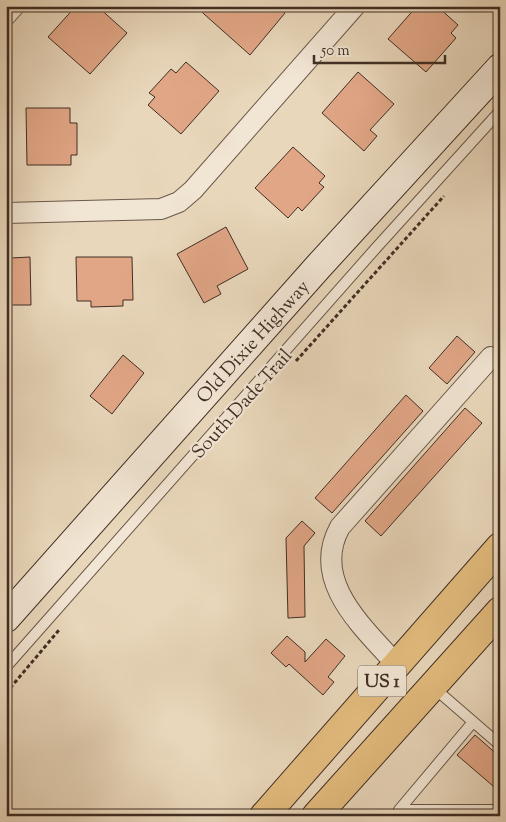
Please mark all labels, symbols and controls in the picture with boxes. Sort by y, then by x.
scale bar [314,32,445,64]
text: 50 m [320,41,350,62]
street label: Old Dixie Highway [191,275,317,410]
street label: South Dade Trail [186,344,300,466]
road number: US 1 [358,666,406,696]

